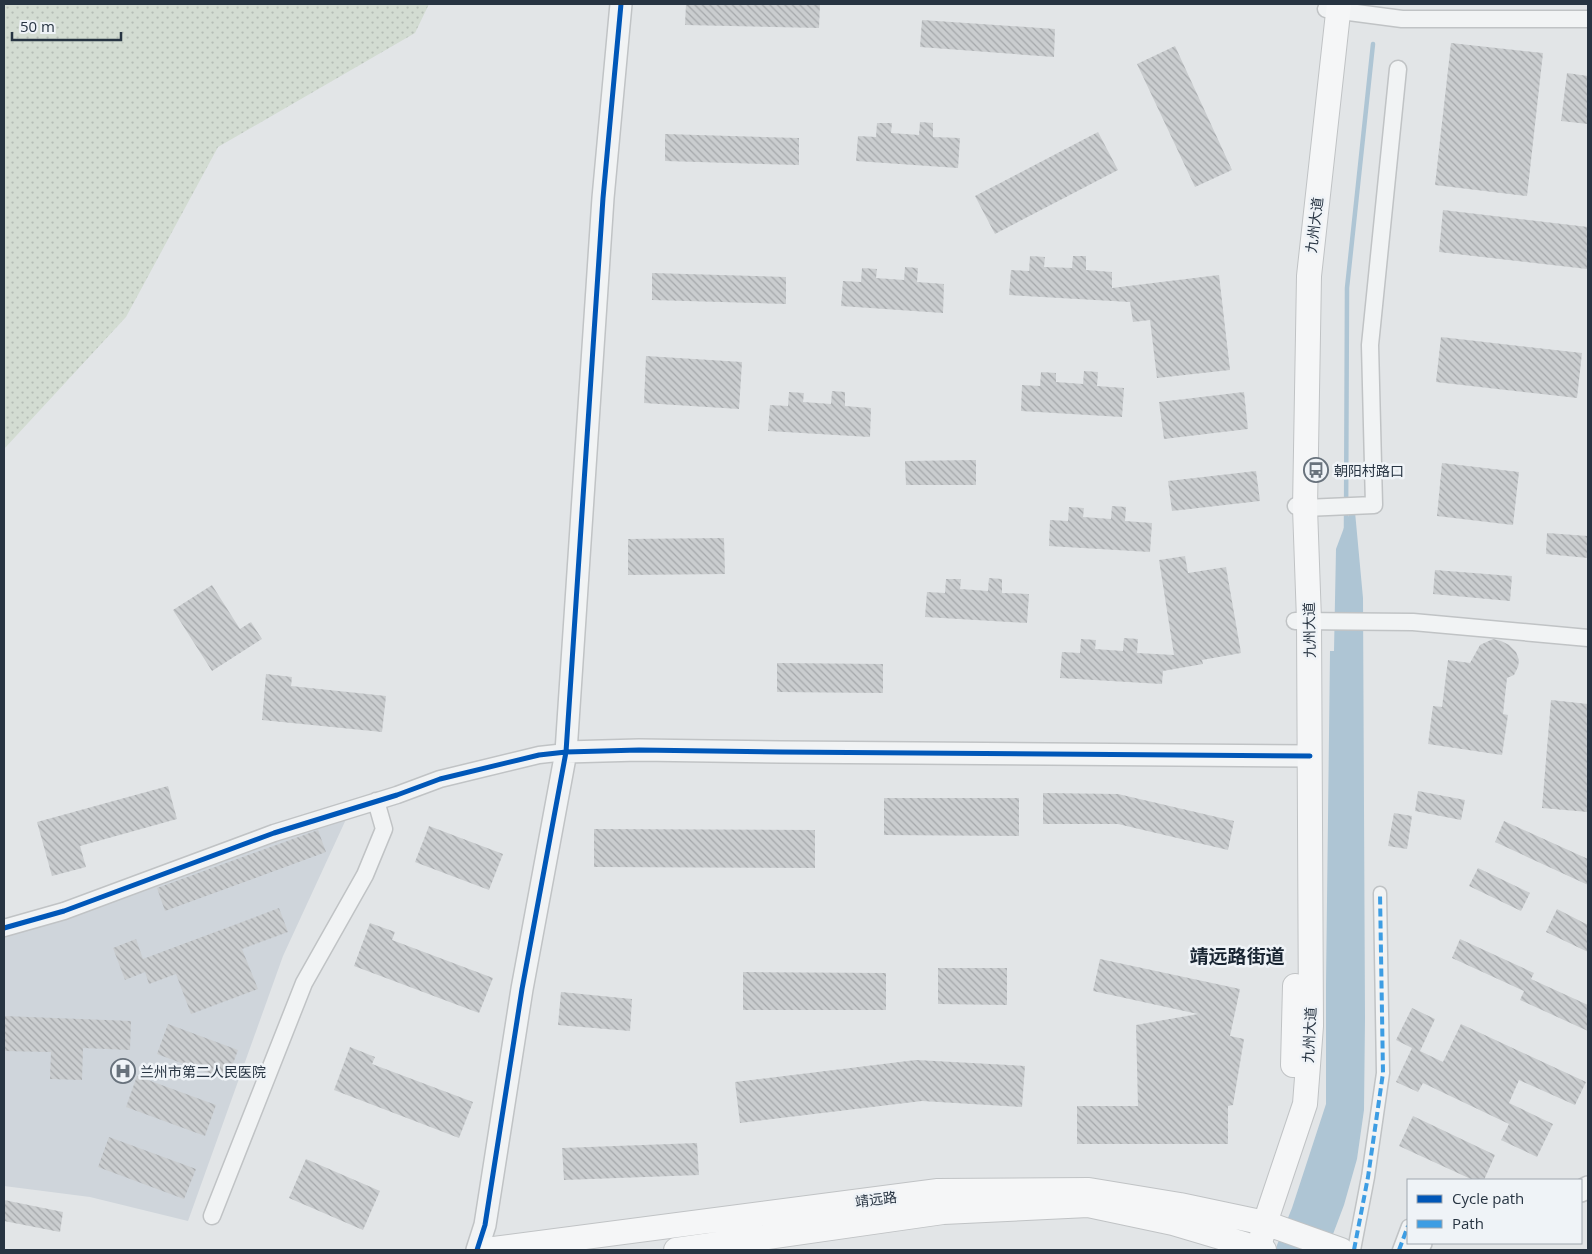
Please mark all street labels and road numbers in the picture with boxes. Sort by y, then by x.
street label: 九州大道 [1301,196,1327,254]
street label: 九州大道 [1299,602,1319,658]
street label: 九州大道 [1298,1007,1320,1063]
street label: 靖远路 [854,1187,898,1211]

